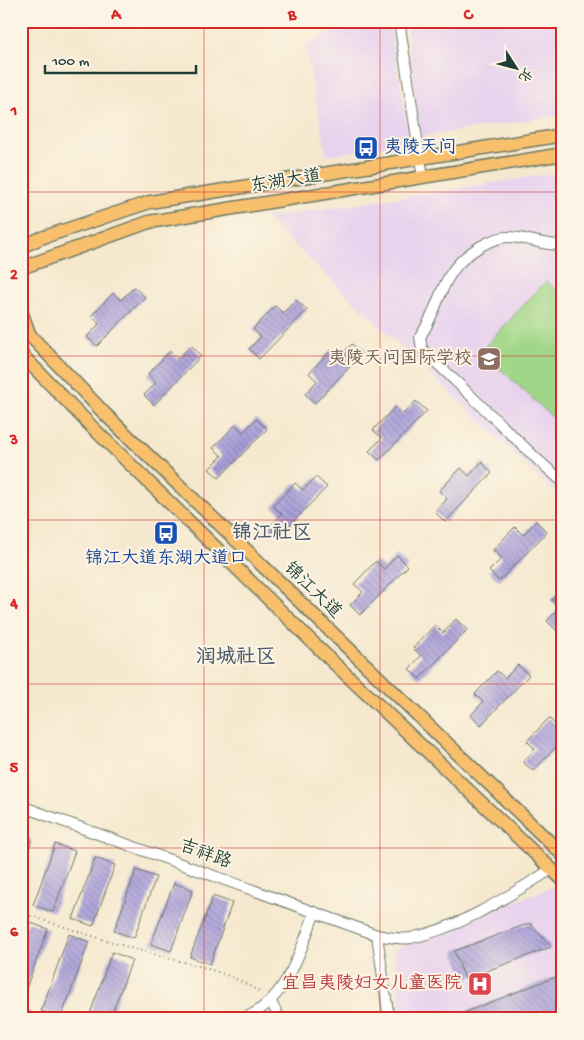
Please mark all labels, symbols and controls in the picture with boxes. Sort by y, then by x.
text: A [110,7,122,26]
text: B [287,7,297,26]
text: C [463,7,474,26]
scale bar [45,42,196,74]
north arrow [492,42,542,92]
text: 100 m [51,53,90,71]
text: 北 [514,64,535,85]
text: 1 [10,103,17,122]
bus stop icon: 夷陵天问 [353,135,379,161]
place label: 夷陵天问 [384,137,456,159]
street label: 东湖大道 [249,165,323,198]
text: 2 [10,267,18,286]
school or university icon: 夷陵天问国际学校 [476,346,502,372]
place label: 夷陵天问国际学校 [328,348,472,370]
text: 3 [9,432,18,451]
bus stop icon: 锦江大道东湖大道口 [153,520,179,546]
district label: 锦江社区 [232,521,312,546]
place label: 锦江大道东湖大道口 [85,548,247,570]
street label: 锦江大道 [279,558,346,624]
text: 4 [9,596,18,615]
district label: 润城社区 [196,645,276,670]
text: 5 [10,760,19,779]
street label: 吉祥路 [176,835,234,874]
text: 6 [10,924,19,943]
hospital icon: 宜昌夷陵妇女儿童医院 [467,971,493,997]
place label: 宜昌夷陵妇女儿童医院 [282,973,462,995]

